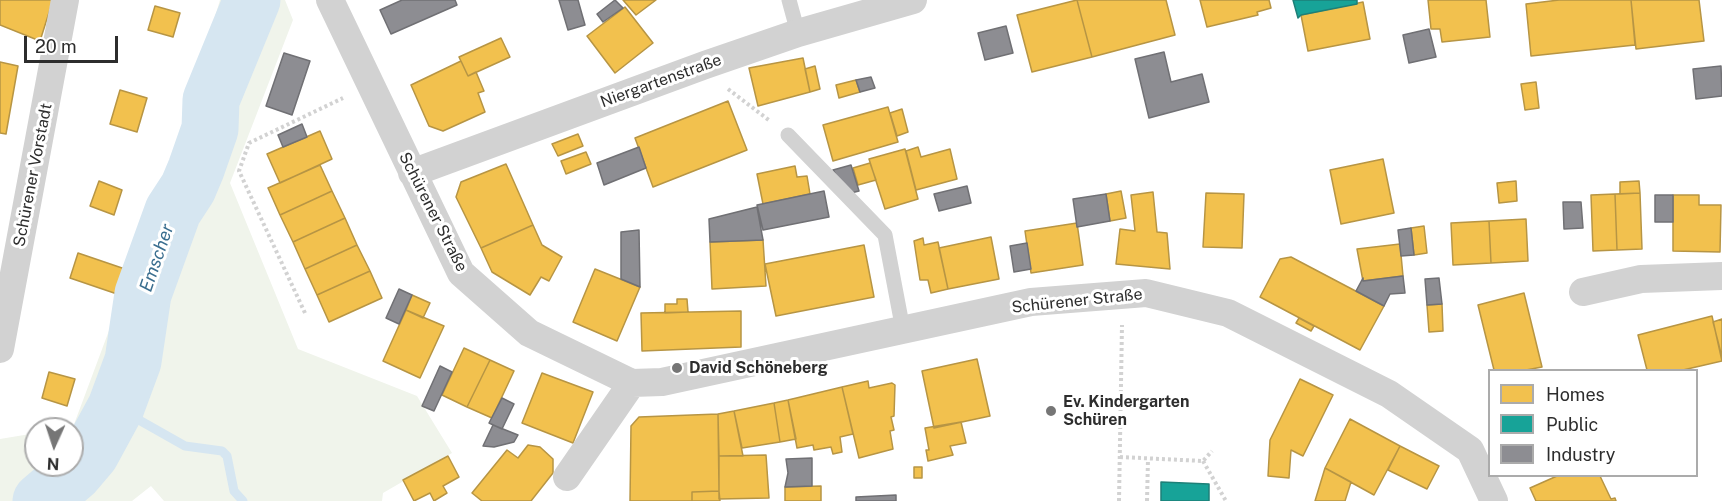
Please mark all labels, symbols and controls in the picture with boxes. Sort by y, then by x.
scale bar [27,24,122,62]
text: 20 m [35,36,77,57]
street label: Niergartenstraße [598,50,724,112]
street label: Schürener Vorstadt [10,102,56,248]
street label: Schürener Straße [395,149,471,275]
water label: Emscher [135,221,179,295]
street label: Schürener Straße [1011,285,1143,317]
place label: David Schöneberg [689,358,828,378]
marker: David Schöneberg [670,361,684,375]
legend [1488,369,1698,477]
text: Homes [1546,384,1605,405]
place label: Ev. Kindergarten Schüren [1063,392,1190,430]
marker: Ev. Kindergarten Schüren [1044,404,1058,418]
text: Public [1546,414,1598,435]
north arrow [24,417,84,477]
text: Industry [1546,444,1615,465]
text: N [46,454,60,473]

